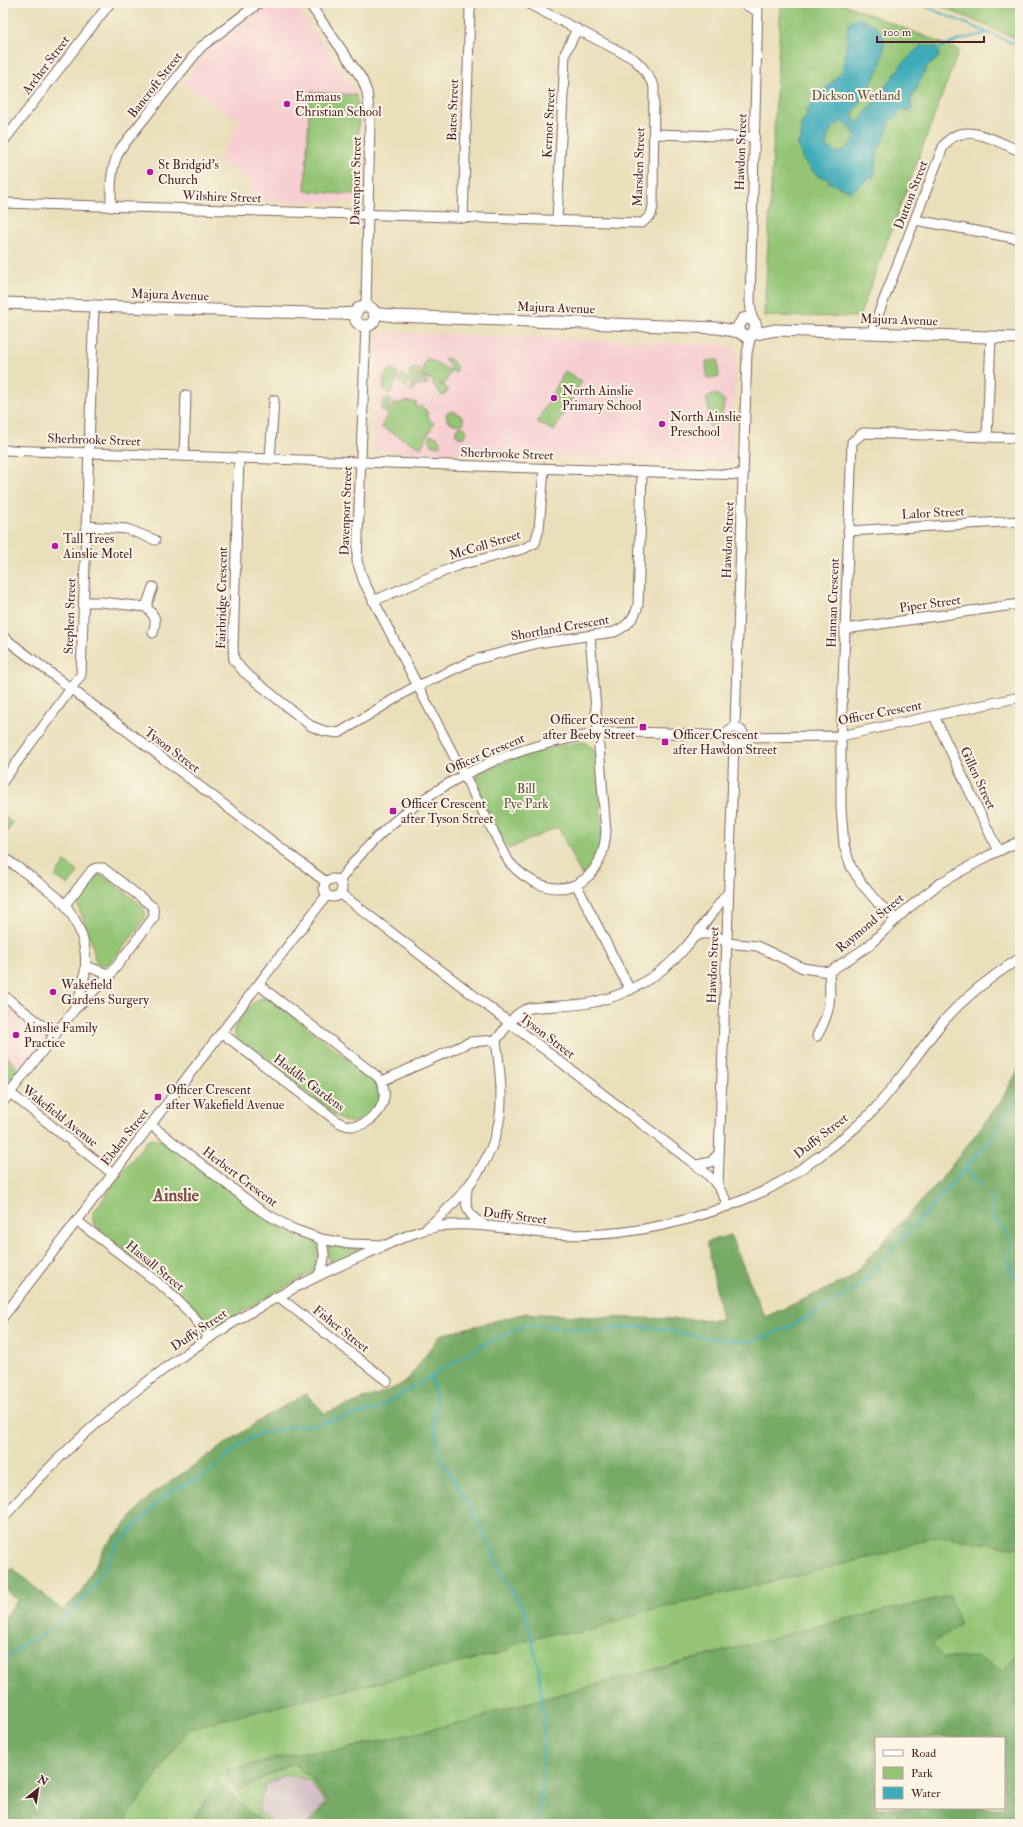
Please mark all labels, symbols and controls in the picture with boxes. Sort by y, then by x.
scale bar [877,18,984,44]
text: 100 m [883,25,912,40]
street label: Archer Street [18,32,73,98]
street label: Bancroft Street [124,49,186,121]
street label: Bates Street [444,79,462,141]
street label: Kernot Street [539,87,559,159]
park label: Dickson Wetland [812,88,901,104]
place label: Emmaus Christian School [295,89,382,120]
marker: Emmaus Christian School [282,99,292,109]
street label: Hawdon Street [732,113,750,191]
street label: Marsden Street [630,127,648,207]
street label: Davenport Street [347,136,366,226]
place label: St Bridgid's Church [158,157,220,188]
street label: Dutton Street [891,158,931,232]
marker: St Bridgid's Church [145,167,155,177]
street label: Wilshire Street [181,188,262,206]
street label: Majura Avenue [131,286,210,304]
street label: Majura Avenue [517,299,596,317]
street label: Majura Avenue [860,311,939,329]
place label: North Ainslie Primary School [562,383,642,415]
marker: North Ainslie Primary School [549,393,559,403]
place label: North Ainslie Preschool [670,409,742,440]
marker: North Ainslie Preschool [657,419,667,429]
street label: Sherbrooke Street [47,430,141,450]
street label: Sherbrooke Street [460,444,554,464]
street label: Davenport Street [336,466,357,556]
street label: Hawdon Street [719,501,737,579]
street label: Lalor Street [901,503,965,523]
street label: McColl Street [447,527,523,563]
place label: Tall Trees Ainslie Motel [62,531,133,562]
marker: Tall Trees Ainslie Motel [50,541,60,551]
street label: Fairbridge Crescent [213,547,231,649]
street label: Hannan Crescent [823,558,843,648]
street label: Stephen Street [61,578,80,654]
street label: Piper Street [898,592,962,617]
street label: Shortland Crescent [510,611,610,645]
street label: Officer Crescent [837,697,923,729]
place label: Officer Crescent after Beeby Street [543,712,635,744]
marker: Officer Crescent after Beeby Street [638,722,648,732]
street label: Tyson Street [140,724,203,777]
place label: Officer Crescent after Hawdon Street [673,727,777,758]
street label: Officer Crescent [443,730,527,778]
marker: Officer Crescent after Hawdon Street [660,737,670,747]
street label: Gillen Street [957,744,999,812]
park label: Bill Pye Park [503,781,549,813]
place label: Officer Crescent after Tyson Street [401,796,493,828]
marker: Officer Crescent after Tyson Street [388,806,398,816]
street label: Raymond Street [833,890,908,957]
street label: Hawdon Street [704,926,722,1004]
place label: Wakefield Gardens Surgery [60,977,149,1009]
marker: Wakefield Gardens Surgery [48,987,58,997]
street label: Tyson Street [515,1010,578,1063]
place label: Ainslie Family Practice [23,1020,98,1051]
marker: Ainslie Family Practice [11,1030,21,1040]
street label: Hoddle Gardens [270,1051,348,1115]
street label: Wakefield Avenue [18,1081,101,1151]
place label: Officer Crescent after Wakefield Avenue [166,1082,285,1113]
marker: Officer Crescent after Wakefield Avenue [153,1092,163,1102]
street label: Ebden Street [98,1105,152,1169]
street label: Duffy Street [791,1110,852,1163]
street label: Herbert Crescent [199,1144,281,1210]
district label: Ainslie [152,1185,200,1206]
street label: Duffy Street [482,1204,548,1229]
street label: Hassall Street [122,1237,188,1295]
street label: Fisher Street [310,1302,372,1356]
street label: Duffy Street [168,1305,231,1356]
legend [875,1737,1005,1809]
text: Road [911,1746,936,1761]
text: Park [911,1766,933,1781]
north arrow [18,1769,58,1809]
text: N [34,1772,51,1789]
text: Water [910,1786,941,1801]

